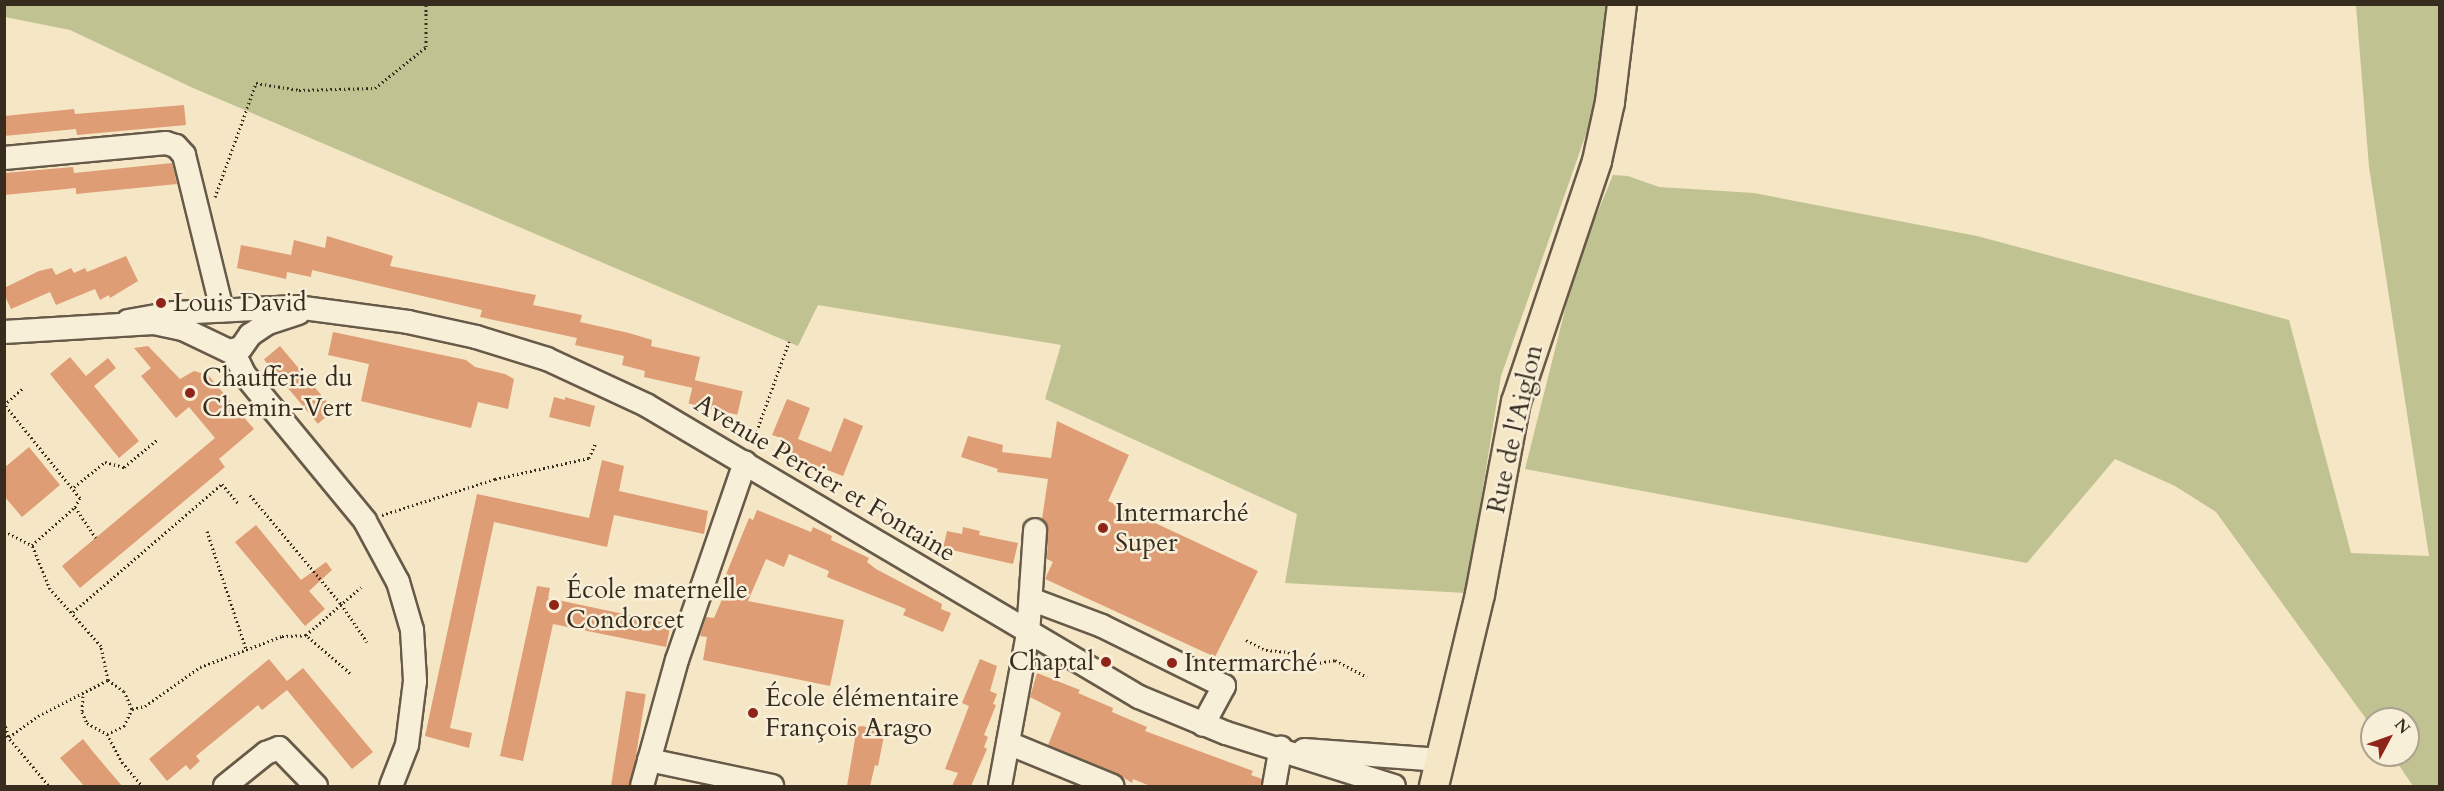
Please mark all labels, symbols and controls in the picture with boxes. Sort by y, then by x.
place label: Louis David [173,287,307,319]
marker: Louis David [154,296,168,310]
street label: Rue de l'Aiglon [1480,342,1550,516]
place label: Chaufferie du Chemin-Vert [202,362,353,424]
marker: Chaufferie du Chemin-Vert [183,386,197,400]
street label: Avenue Percier et Fontaine [689,388,961,568]
place label: Intermarché Super [1115,497,1249,558]
marker: Intermarché Super [1096,521,1110,535]
place label: École maternelle Condorcet [566,574,748,636]
marker: École maternelle Condorcet [547,598,561,612]
place label: Chaptal [1009,646,1094,678]
place label: Intermarché [1184,647,1318,679]
marker: Chaptal [1099,655,1113,669]
marker: Intermarché [1165,656,1179,670]
place label: École élémentaire François Arago [765,682,959,744]
marker: École élémentaire François Arago [746,706,760,720]
north arrow [2360,707,2420,767]
text: N [2389,714,2415,739]

